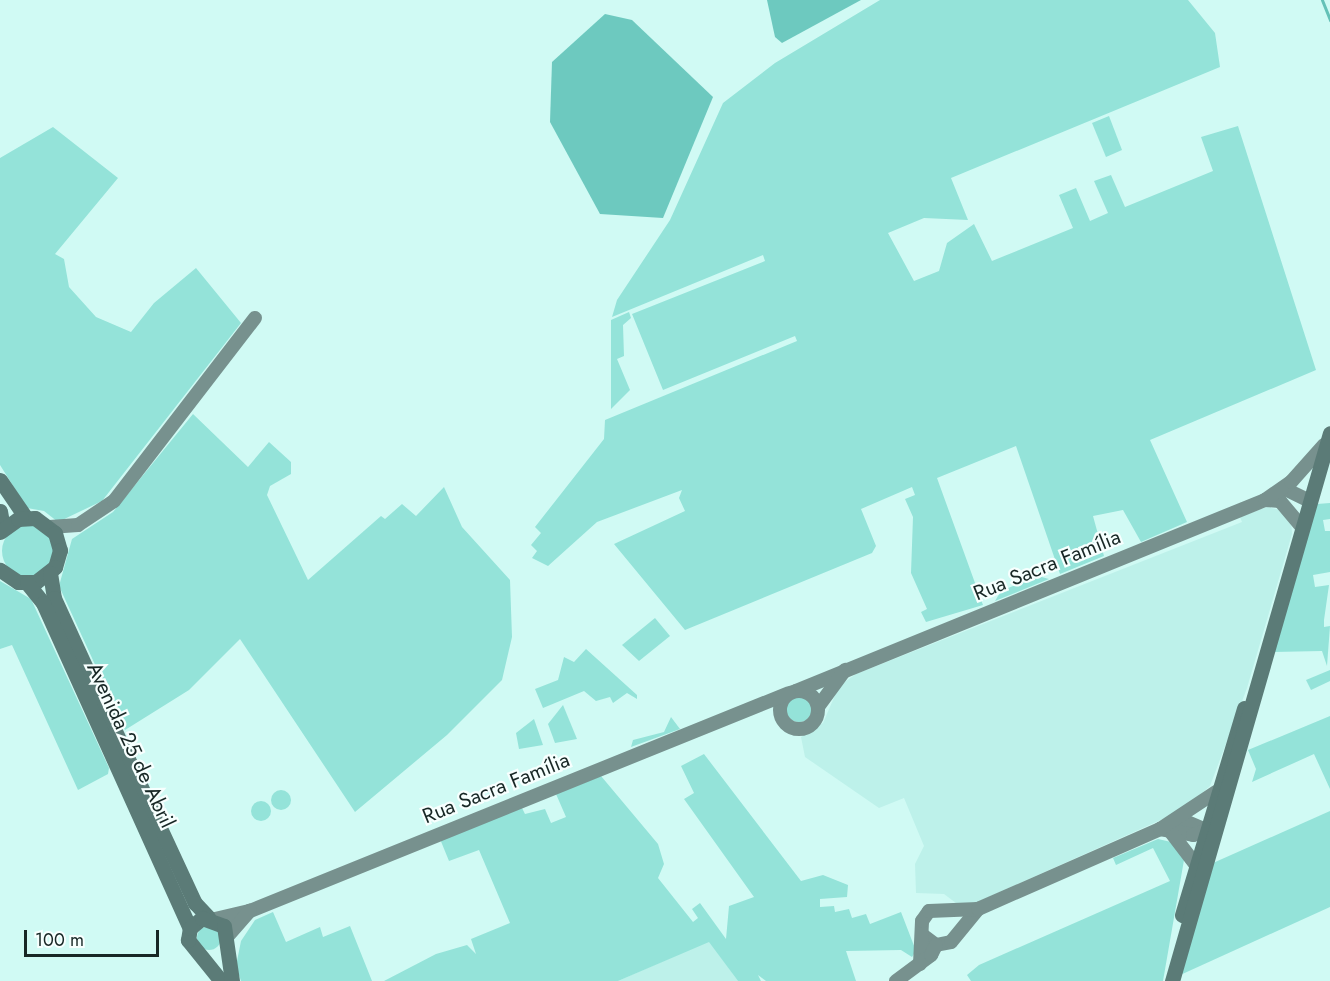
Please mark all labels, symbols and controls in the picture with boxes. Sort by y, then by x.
street label: Rua Sacra Família [970,524,1124,606]
street label: Avenida 25 de Abril [82,658,180,832]
street label: Rua Sacra Família [419,747,573,829]
scale bar [27,918,162,956]
text: 100 m [35,927,84,953]

